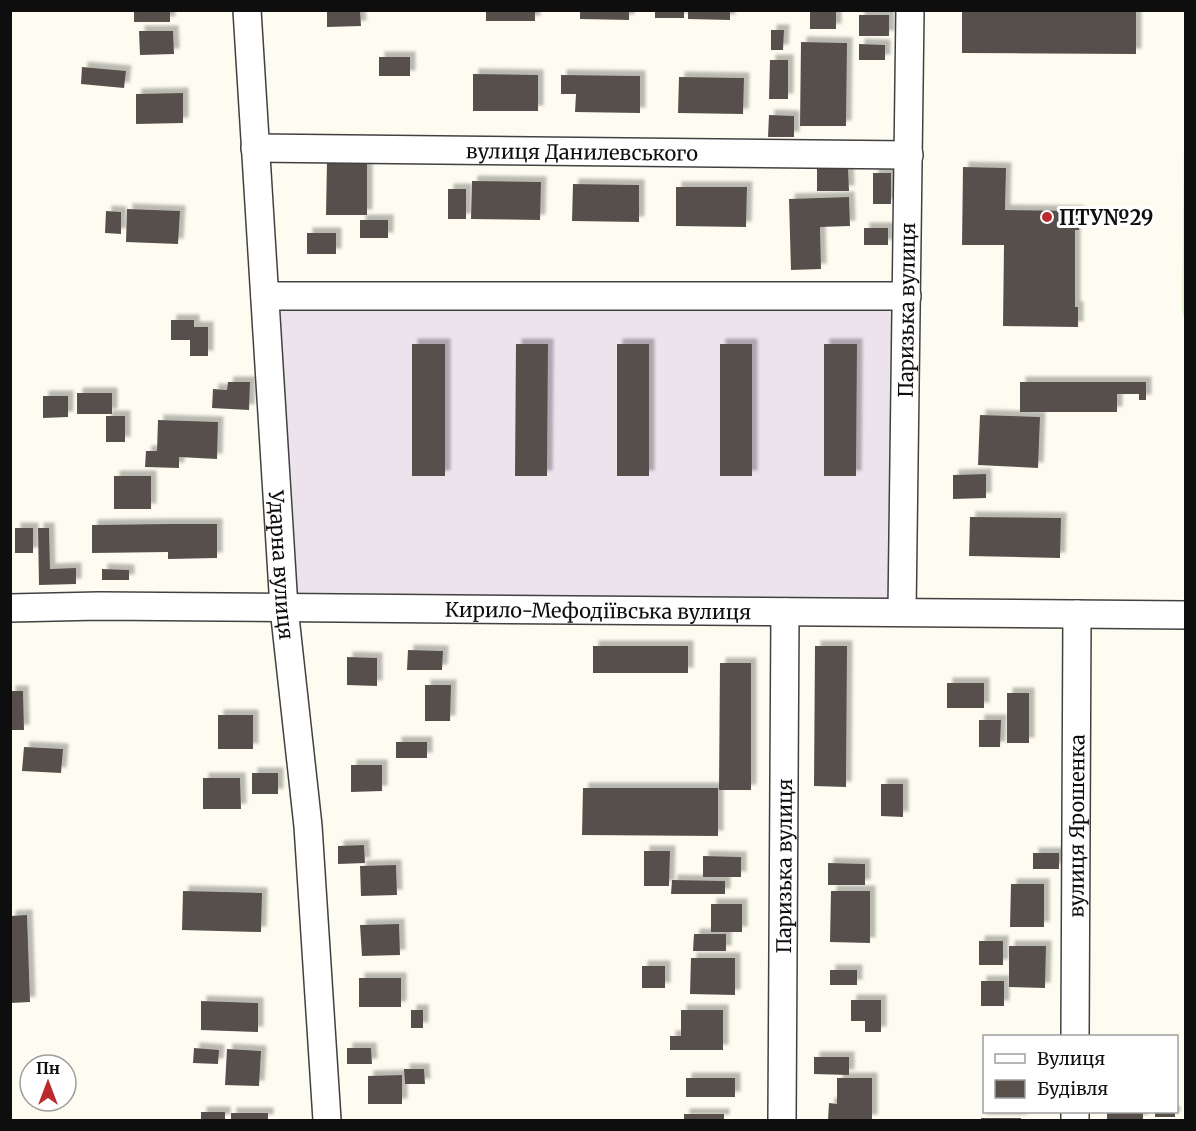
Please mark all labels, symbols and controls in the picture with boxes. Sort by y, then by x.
street label: вулиця Данилевського [466,138,699,165]
place label: ПТУ№29 [1059,205,1153,230]
marker: ПТУ№29 [1040,210,1054,224]
street label: Паризька вулиця [892,222,920,398]
street label: Ударна вулиця [264,488,300,641]
street label: Кирило-Мефодіївська вулиця [445,596,751,624]
street label: вулиця Ярошенка [1063,734,1089,918]
street label: Паризька вулиця [770,778,797,954]
legend [983,1035,1178,1113]
text: Вулиця [1037,1047,1105,1070]
north arrow [18,1053,78,1113]
text: Пн [36,1058,60,1078]
text: Будівля [1037,1077,1108,1100]

